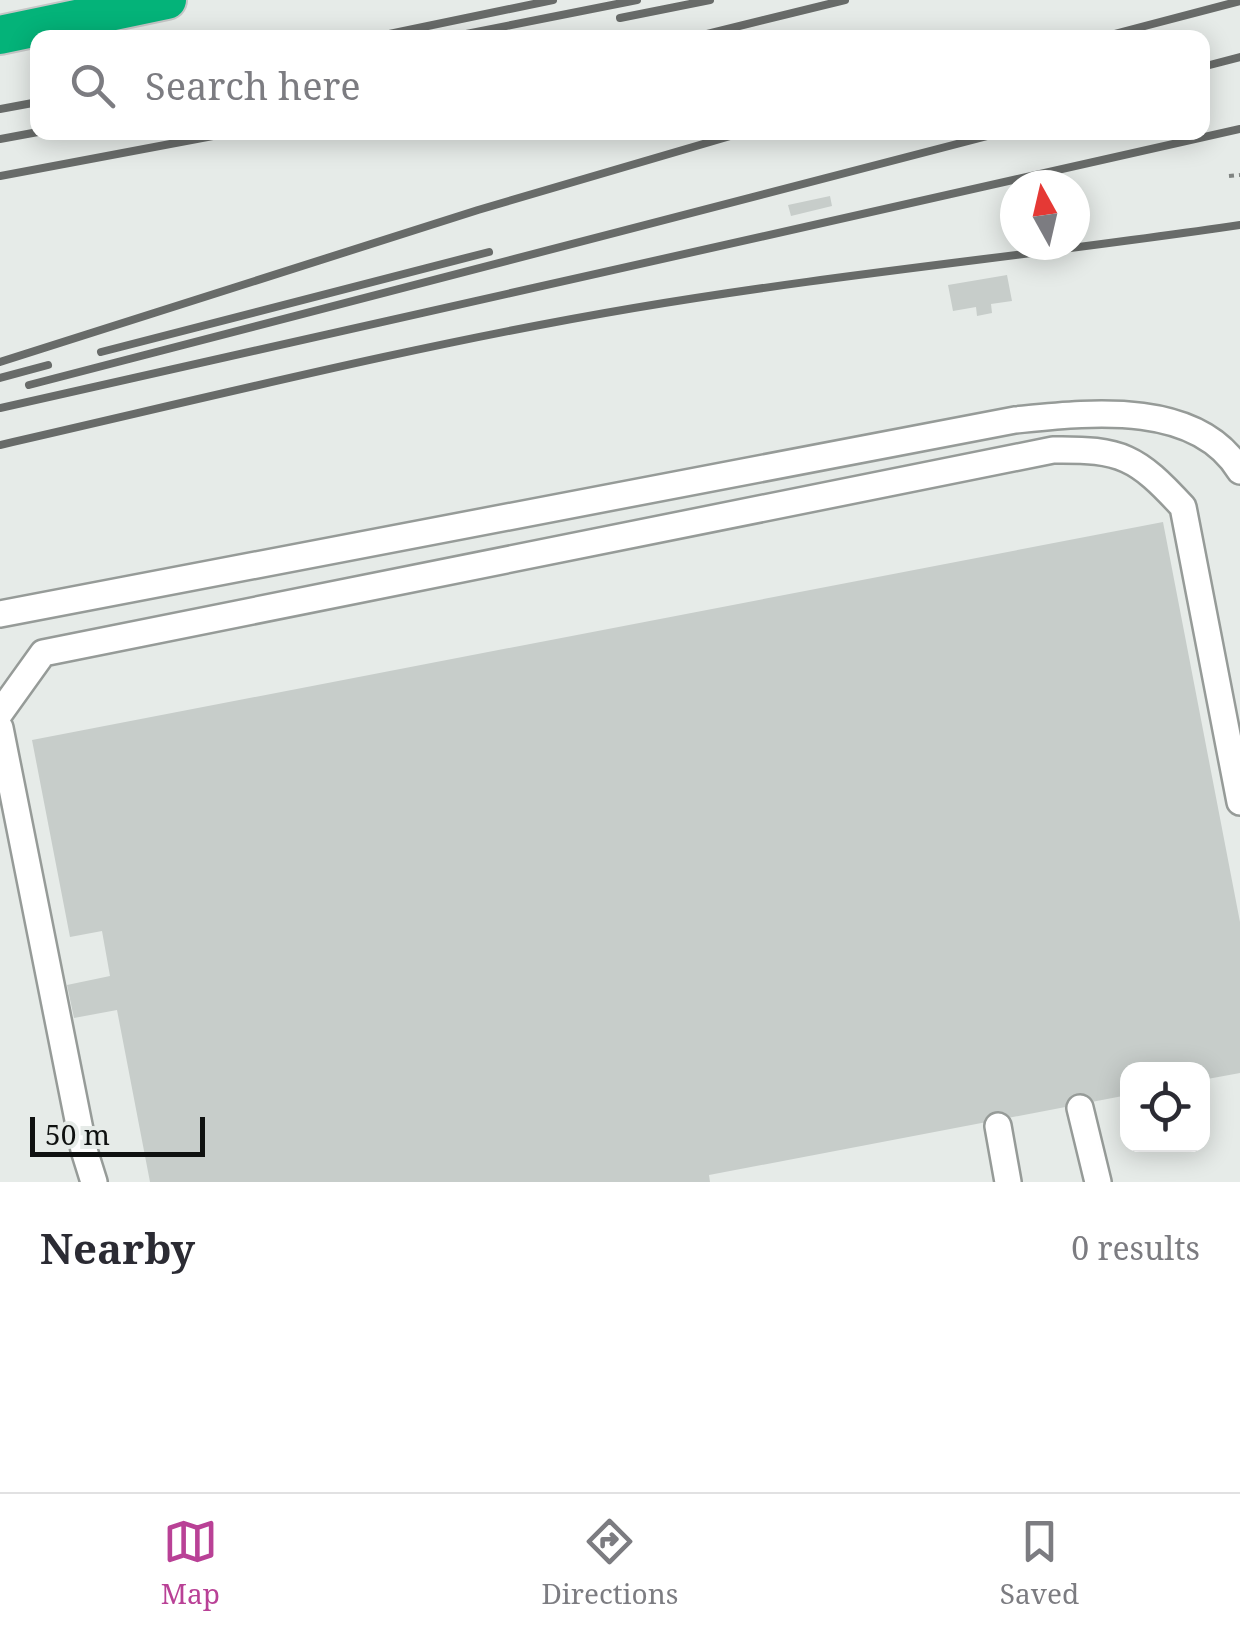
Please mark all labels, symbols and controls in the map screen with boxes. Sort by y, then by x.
search box [30,30,1210,140]
icon: search [65,58,120,113]
text: Search here [145,59,361,111]
north arrow [1000,170,1090,260]
map controls [1120,1062,1210,1152]
button: locate [1120,1062,1210,1152]
scale bar [30,1112,205,1156]
text: 50 m [45,1115,110,1153]
text: Nearby [40,1219,195,1276]
text: 0 results [1071,1226,1200,1269]
tab: Map [161,1514,220,1612]
tab: Directions [541,1514,678,1612]
tab: Saved [1000,1514,1079,1612]

